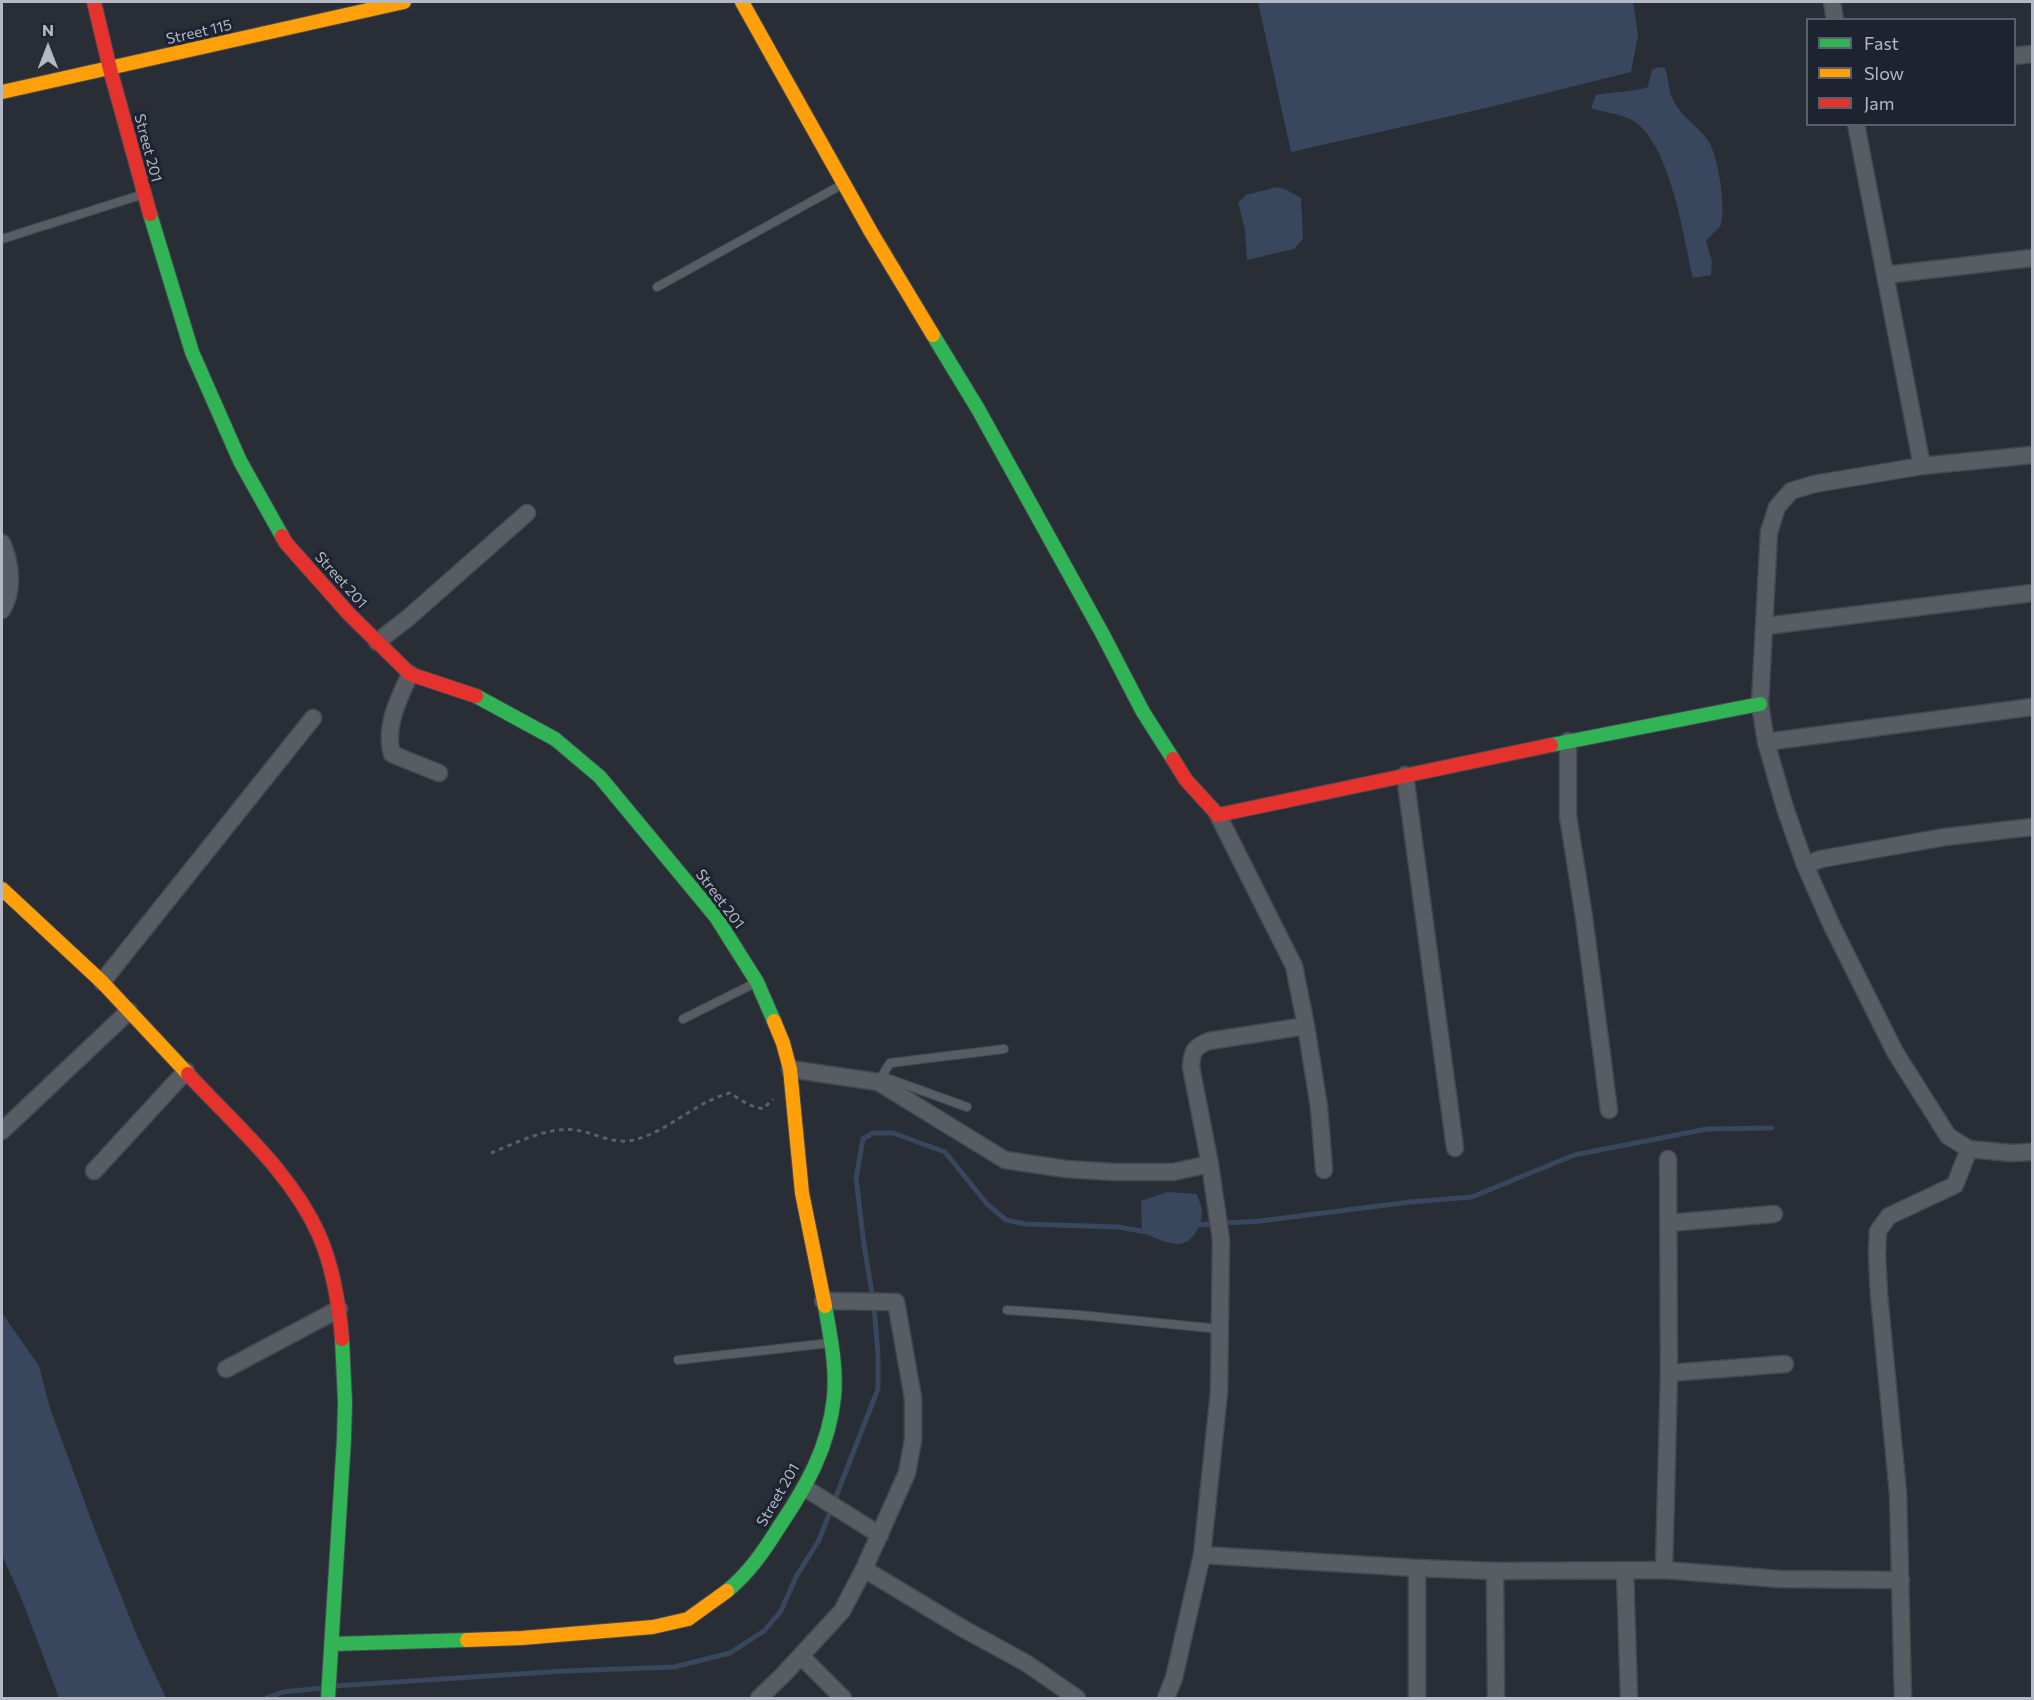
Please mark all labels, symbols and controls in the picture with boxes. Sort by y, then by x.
street label: Street 115 [164,16,234,48]
north arrow [18,18,78,78]
legend [1806,18,2016,126]
text: N [42,20,54,39]
text: Fast [1864,32,1899,54]
text: Slow [1864,62,1904,84]
text: Jam [1864,92,1894,114]
street label: Street 201 [130,112,166,184]
street label: Street 201 [311,548,371,612]
street label: Street 201 [692,866,748,932]
street label: Street 201 [753,1460,803,1530]

